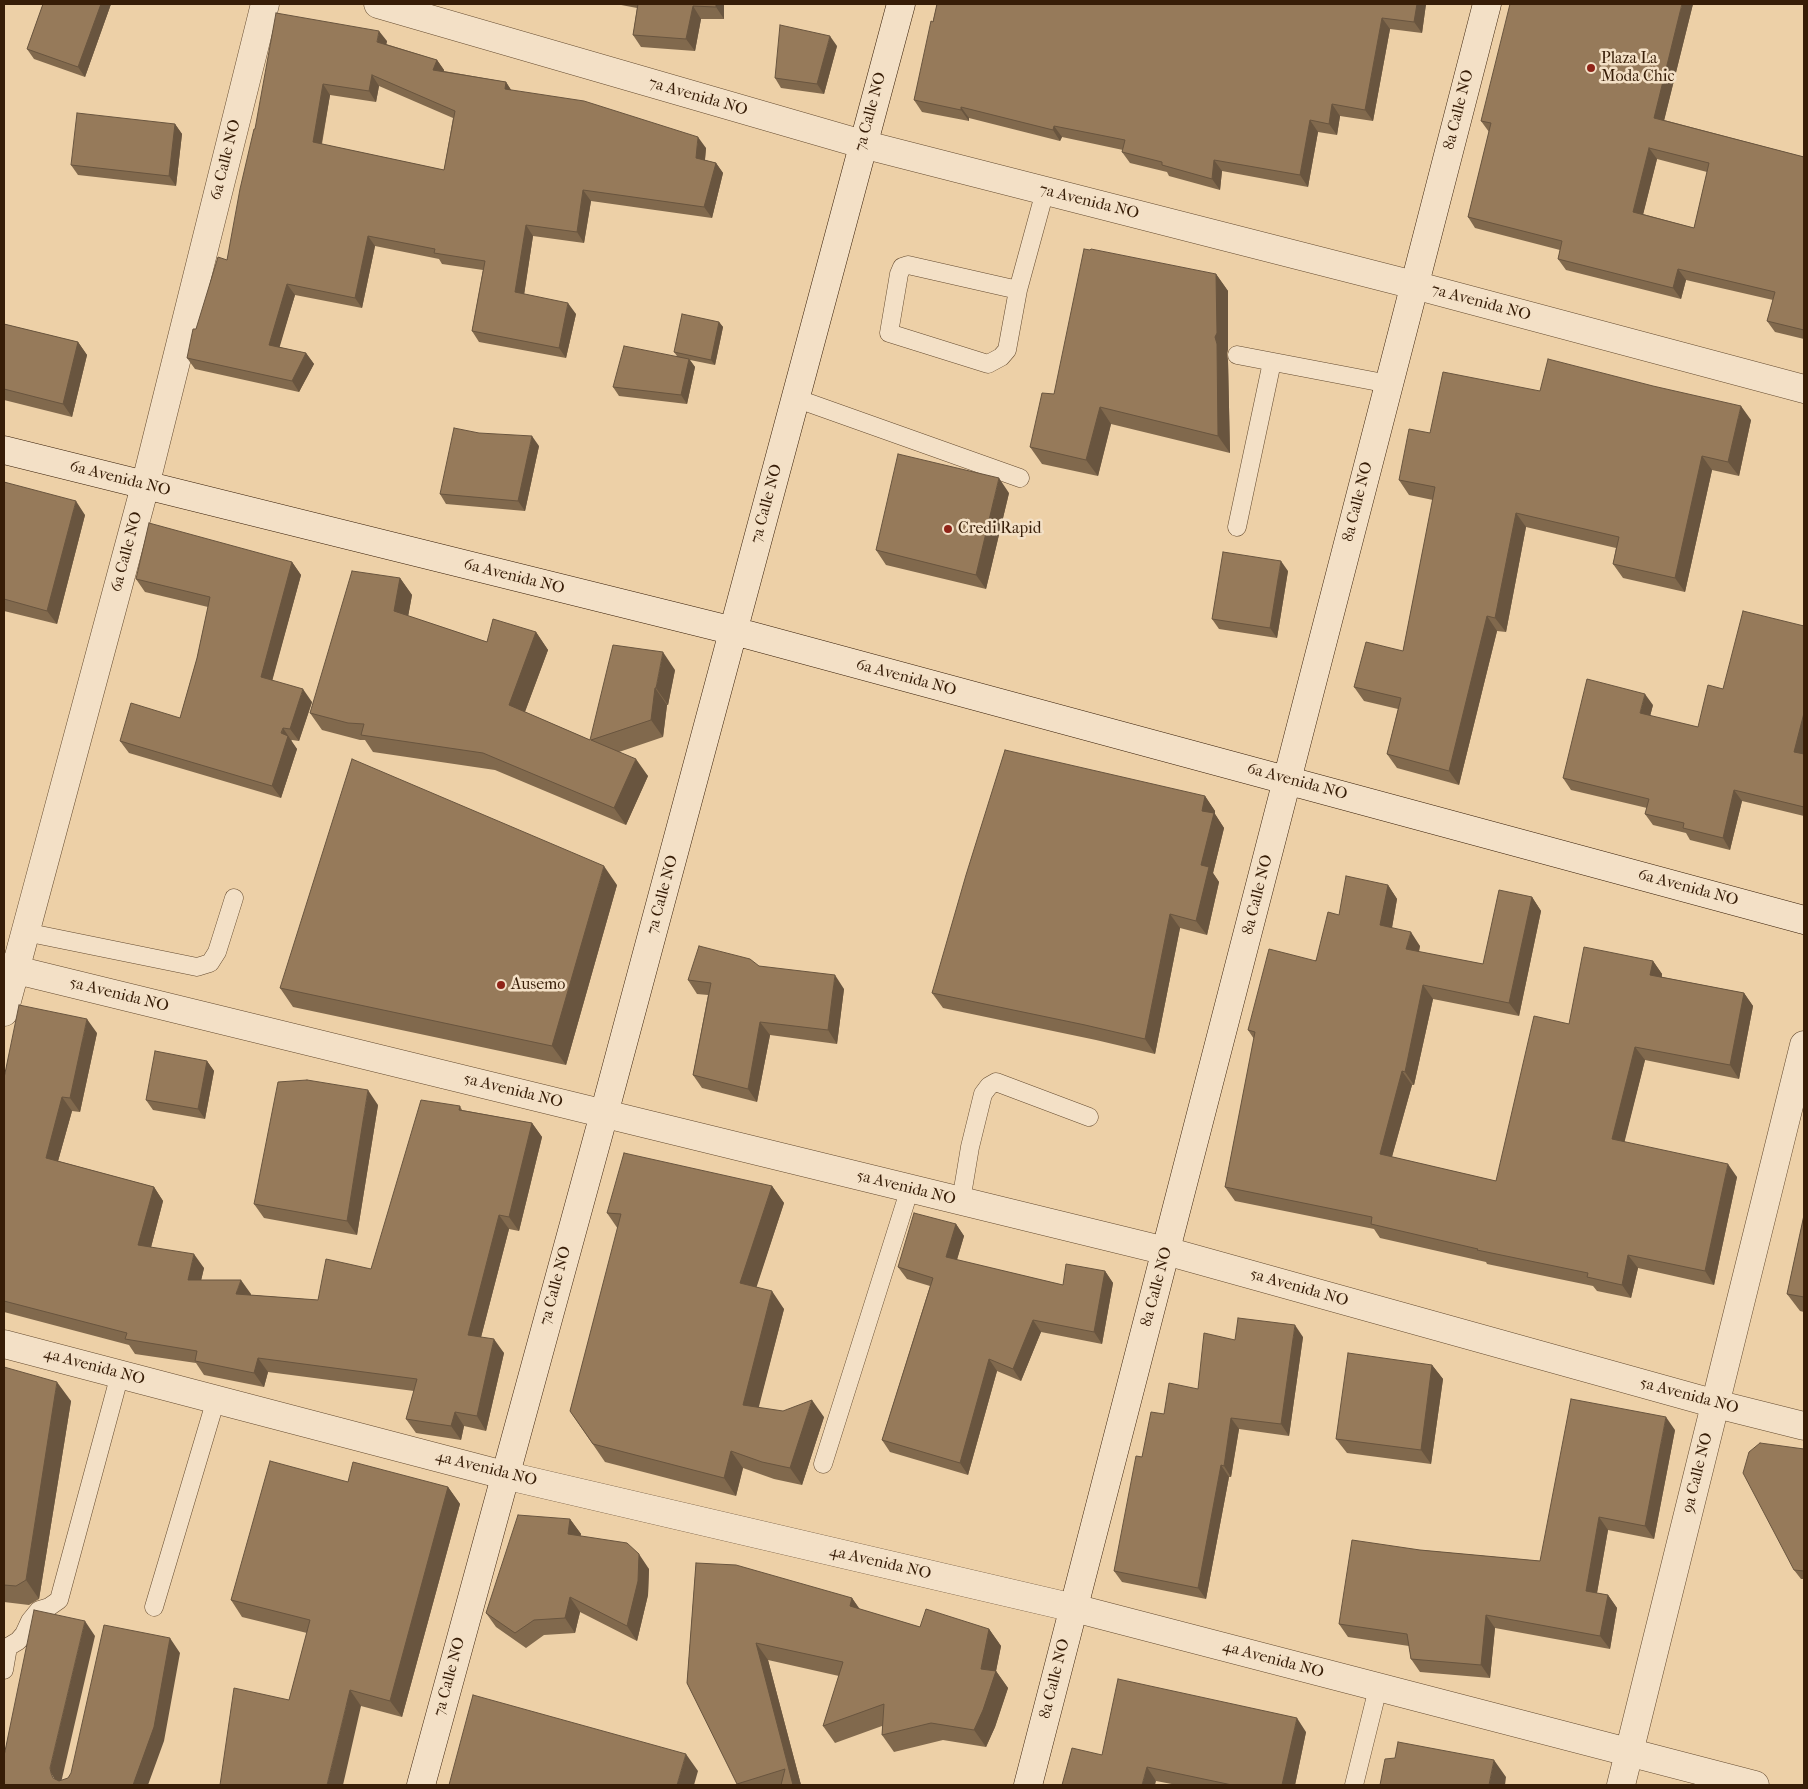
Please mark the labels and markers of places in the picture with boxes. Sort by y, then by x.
place label: Plaza La Moda Chic [1601,49,1675,87]
marker: Plaza La Moda Chic [1585,62,1597,74]
place label: Credi Rapid [958,519,1041,539]
marker: Credi Rapid [942,523,954,535]
place label: Ausemo [511,975,565,995]
marker: Ausemo [495,979,507,991]

